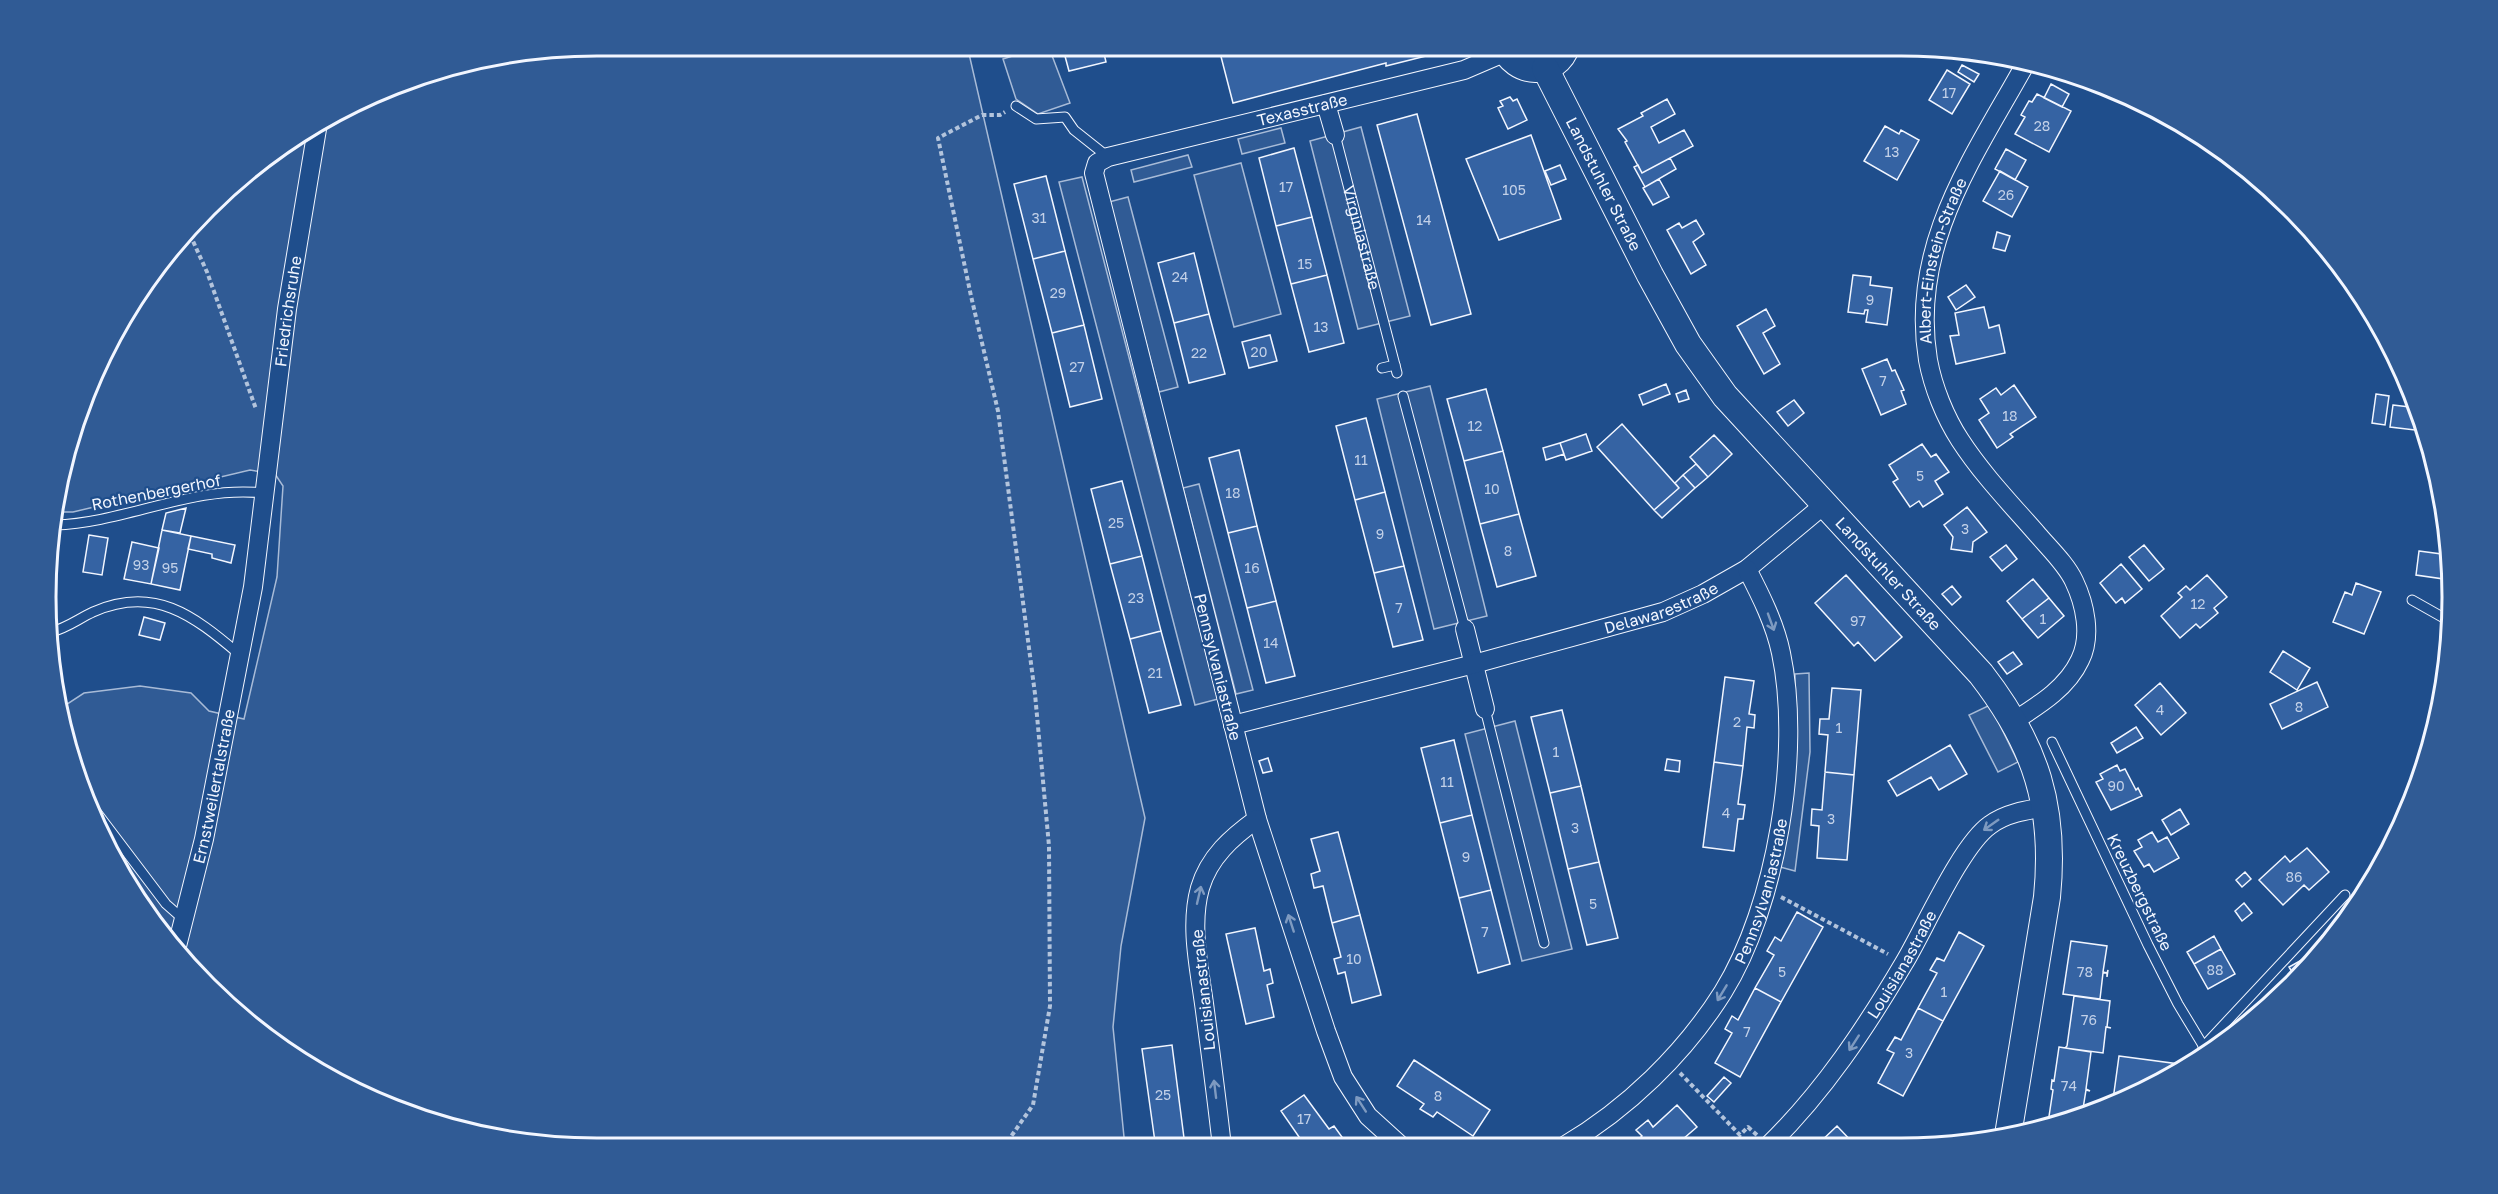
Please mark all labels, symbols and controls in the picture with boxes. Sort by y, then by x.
house number: 17 [1942,84,1956,101]
street label: Texasstraße [1255,89,1349,130]
street label: Landstuhler Straße [1562,114,1646,254]
house number: 28 [2034,117,2050,134]
house number: 13 [1885,143,1899,160]
street label: Albert-Einstein-Straße [1915,174,1971,345]
house number: 17 [1279,178,1293,195]
house number: 105 [1502,181,1526,198]
street label: Virginiastraße [1339,183,1385,292]
house number: 26 [1998,186,2014,203]
house number: 31 [1032,209,1047,226]
house number: 14 [1416,211,1432,228]
street label: Friedrichsruhe [270,254,306,368]
house number: 15 [1298,255,1312,272]
house number: 24 [1172,268,1188,285]
house number: 29 [1050,284,1066,301]
house number: 9 [1866,291,1874,308]
house number: 13 [1314,318,1328,335]
house number: 20 [1251,343,1267,360]
house number: 22 [1191,344,1207,361]
house number: 27 [1069,358,1085,375]
house number: 7 [1879,372,1887,389]
house number: 18 [2002,407,2018,424]
house number: 12 [1468,417,1482,434]
house number: 11 [1354,451,1368,468]
house number: 5 [1916,467,1924,484]
street label: Rothenbergerhof [90,470,223,514]
house number: 10 [1484,480,1500,497]
house number: 18 [1225,484,1241,501]
street label: Landstuhler Straße [1831,513,1946,634]
house number: 25 [1108,514,1124,531]
house number: 3 [1961,520,1969,537]
house number: 9 [1376,525,1384,542]
house number: 8 [1504,542,1512,559]
house number: 93 [133,556,149,573]
house number: 95 [162,559,178,576]
house number: 16 [1244,559,1260,576]
street label: Delawarestraße [1602,578,1721,638]
house number: 23 [1128,589,1144,606]
street label: Pennsylvaniastraße [1190,591,1246,743]
house number: 12 [2191,595,2205,612]
house number: 7 [1395,599,1403,616]
house number: 1 [2040,610,2047,627]
one-way arrow [1767,612,1778,631]
house number: 97 [1850,612,1866,629]
house number: 14 [1263,634,1279,651]
house number: 21 [1148,664,1163,681]
house number: 8 [2295,698,2303,715]
house number: 4 [2156,701,2164,718]
street label: Ernstweilertalstraße [188,707,239,866]
house number: 2 [1733,713,1741,730]
house number: 1 [1836,719,1843,736]
house number: 1 [1553,743,1560,760]
house number: 11 [1440,773,1454,790]
house number: 90 [2107,777,2125,794]
house number: 4 [1722,804,1730,821]
house number: 3 [1827,810,1835,827]
street label: Pennsylvaniastraße [1730,817,1791,967]
house number: 3 [1571,819,1579,836]
one-way arrow [1984,819,2000,831]
street label: Kreuzbergstraße [2103,830,2177,954]
house number: 9 [1462,848,1470,865]
house number: 86 [2285,868,2303,885]
one-way arrow [1194,886,1205,906]
house number: 5 [1589,895,1597,912]
street label: Louisianastraße [1862,907,1941,1022]
one-way arrow [1284,914,1295,933]
house number: 7 [1481,923,1489,940]
street label: Louisianastraße [1187,928,1219,1052]
house number: 10 [1346,950,1362,967]
house number: 88 [2206,961,2224,978]
house number: 5 [1778,963,1786,980]
house number: 78 [2077,963,2093,980]
house number: 1 [1941,983,1948,1000]
one-way arrow [1715,984,1727,1001]
house number: 76 [2081,1011,2097,1028]
house number: 7 [1743,1023,1751,1040]
one-way arrow [1848,1034,1861,1051]
house number: 3 [1905,1044,1913,1061]
house number: 74 [2061,1077,2077,1094]
one-way arrow [1209,1079,1220,1099]
house number: 25 [1155,1086,1171,1103]
house number: 8 [1434,1087,1442,1104]
one-way arrow [1354,1096,1366,1113]
house number: 17 [1297,1110,1311,1127]

